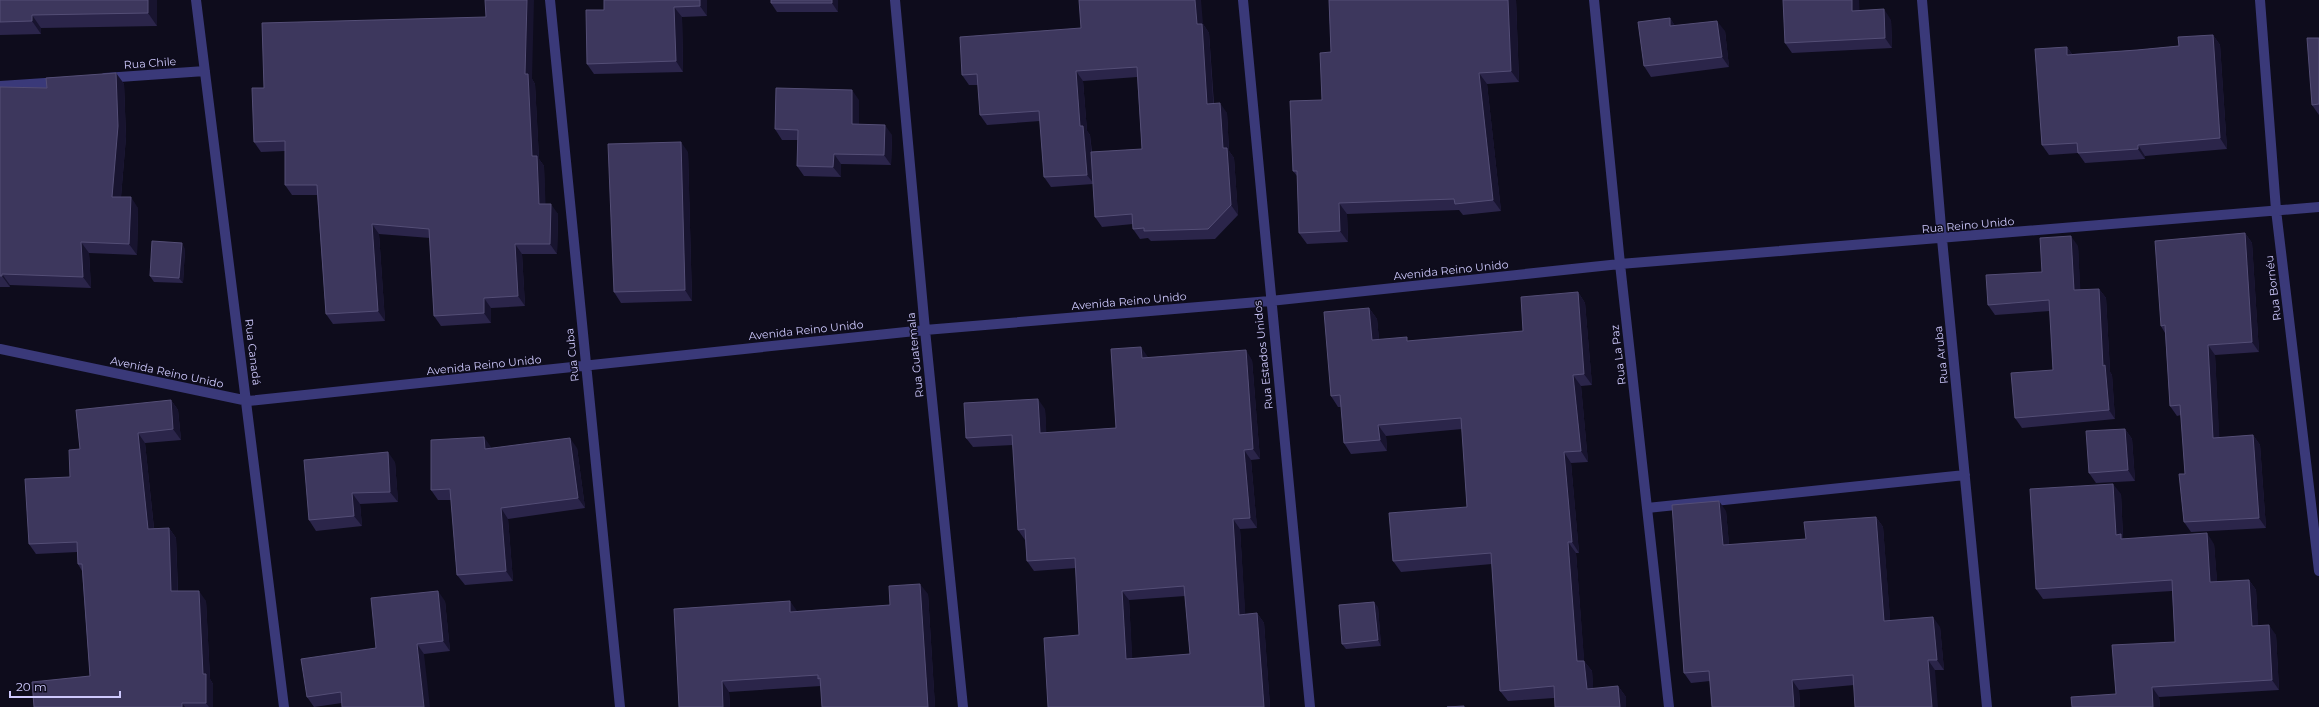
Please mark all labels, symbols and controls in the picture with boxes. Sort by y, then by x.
street label: Rua Chile [123,54,177,72]
street label: Rua Reino Unido [1921,214,2015,236]
street label: Rua Bornéu [2262,255,2284,321]
street label: Avenida Reino Unido [1393,257,1509,283]
street label: Avenida Reino Unido [1071,289,1187,313]
street label: Rua Estados Unidos [1250,299,1276,410]
street label: Rua Guatemala [904,312,926,398]
street label: Avenida Reino Unido [748,317,864,343]
street label: Rua Canadá [242,318,264,386]
street label: Rua La Paz [1607,324,1629,386]
street label: Rua Aruba [1931,325,1951,385]
street label: Rua Cuba [562,328,582,382]
street label: Avenida Reino Unido [426,352,542,378]
street label: Avenida Reino Unido [109,353,225,391]
scale bar [10,673,120,699]
text: 20 m [16,679,47,694]

